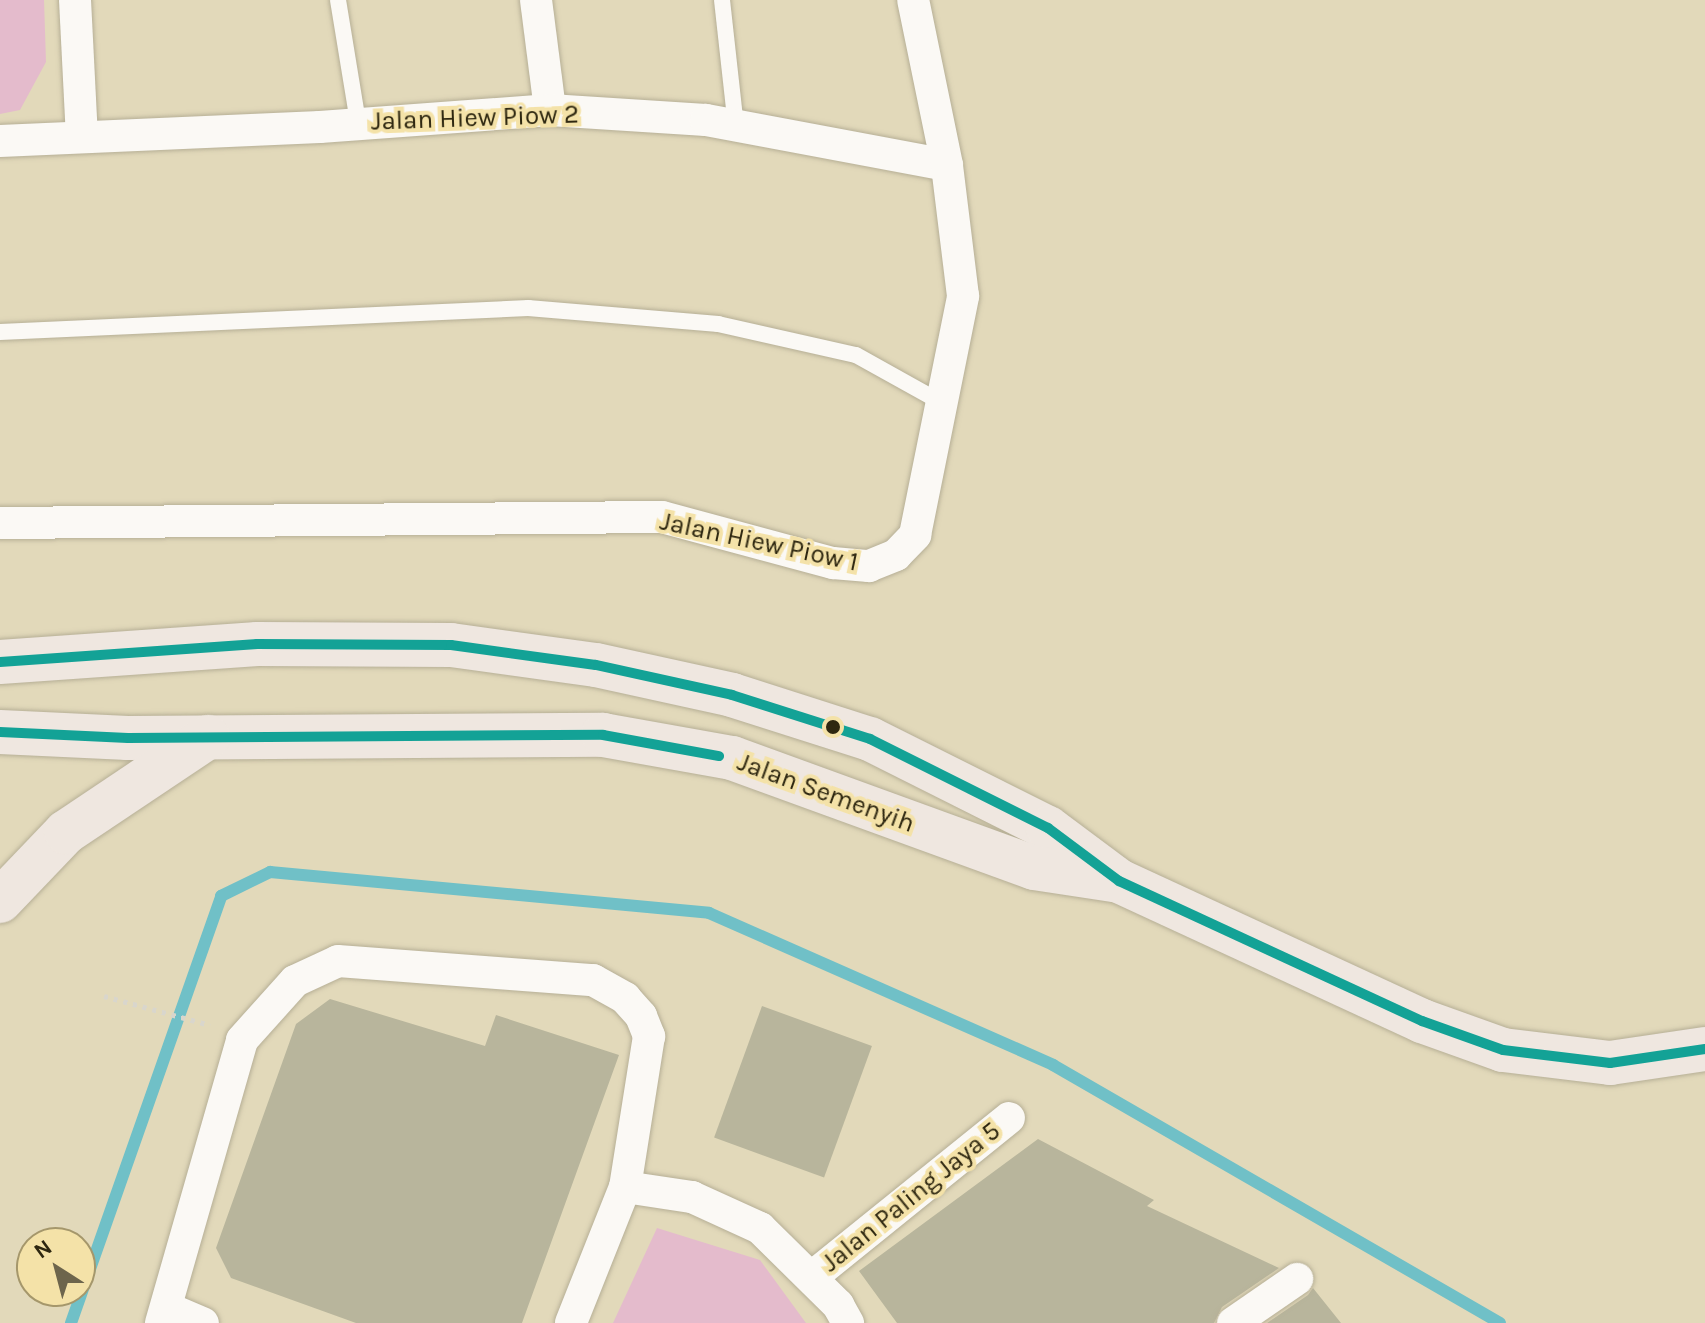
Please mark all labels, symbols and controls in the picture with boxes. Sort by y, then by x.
street label: Jalan Hiew Piow 2 [370,99,580,137]
street label: Jalan Hiew Piow 1 [657,506,861,578]
unlabelled marker [825,719,841,735]
street label: Jalan Semenyih [733,746,919,840]
street label: Jalan Paling Jaya 5 [815,1115,1007,1279]
north arrow [16,1227,96,1307]
text: N [29,1234,57,1264]

